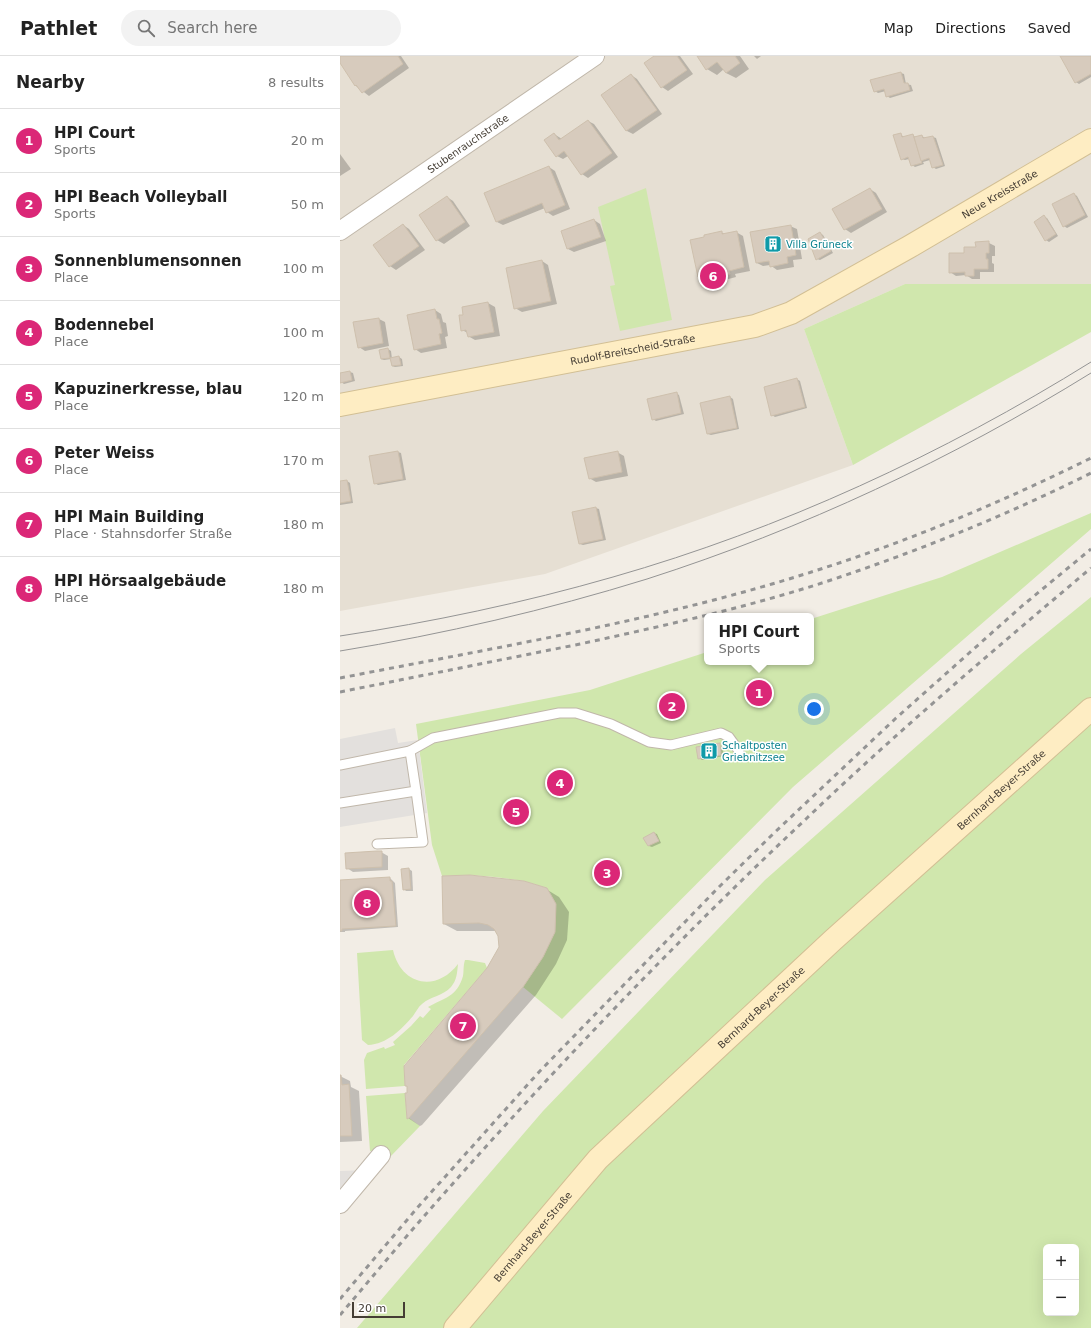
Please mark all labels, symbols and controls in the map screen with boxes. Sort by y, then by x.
search box [121,10,401,46]
text: Pathlet [20,17,97,39]
icon: search [135,17,157,39]
text: Search here [167,19,257,37]
text: Map [884,20,913,36]
text: Directions [935,20,1006,36]
text: Saved [1028,20,1071,36]
text: Nearby [16,72,85,92]
text: 8 results [268,75,324,90]
street label: Stubenrauchstraße [425,112,510,175]
text: HPI Court [54,124,135,142]
text: 1 [24,133,34,148]
text: 20 m [291,133,324,148]
text: Sports [54,142,96,157]
street label: Neue Kreisstraße [960,167,1039,220]
text: HPI Beach Volleyball [54,188,227,206]
text: 2 [24,197,34,212]
text: 50 m [291,197,324,212]
text: Sports [54,206,96,221]
building icon: Villa Grüneck [763,234,783,254]
place label: Villa Grüneck [786,239,852,250]
text: Sonnenblumensonnen [54,252,242,270]
text: 3 [24,261,34,276]
text: 100 m [282,261,324,276]
pin: 6 [700,261,726,291]
text: Place [54,270,89,285]
text: Bodennebel [54,316,154,334]
text: 4 [24,325,34,340]
text: 100 m [282,325,324,340]
street label: Rudolf-Breitscheid-Straße [569,332,696,367]
text: Place [54,334,89,349]
text: Kapuzinerkresse, blau [54,380,242,398]
text: 5 [24,389,34,404]
text: 120 m [282,389,324,404]
text: Place [54,398,89,413]
text: Peter Weiss [54,444,154,462]
text: 6 [24,453,34,468]
text: 170 m [282,453,324,468]
text: Place [54,462,89,477]
text: HPI Main Building [54,508,204,526]
text: 7 [24,517,34,532]
text: 180 m [282,517,324,532]
text: Place · Stahnsdorfer Straße [54,526,232,541]
text: HPI Hörsaalgebäude [54,572,226,590]
text: 8 [24,581,34,596]
text: 180 m [282,581,324,596]
text: Place [54,590,89,605]
popup [704,613,814,665]
text: HPI Court [719,623,799,641]
text: Sports [719,641,760,656]
pin: 1 [746,678,772,708]
pin: 2 [659,691,685,721]
your location [804,699,824,719]
place label: Schaltposten Griebnitzsee [722,740,787,763]
building icon: Schaltposten Griebnitzsee [699,741,719,761]
street label: Bernhard-Beyer-Straße [955,747,1047,832]
pin: 4 [547,768,573,798]
pin: 5 [503,797,529,827]
pin: 3 [594,858,620,888]
pin: 8 [354,888,380,918]
street label: Bernhard-Beyer-Straße [715,964,807,1050]
pin: 7 [450,1011,476,1041]
street label: Bernhard-Beyer-Straße [491,1189,574,1284]
map controls [1043,1244,1079,1316]
button: + [1043,1244,1079,1280]
button: − [1043,1280,1079,1316]
scale bar [352,1300,405,1319]
text: 20 m [358,1302,386,1315]

